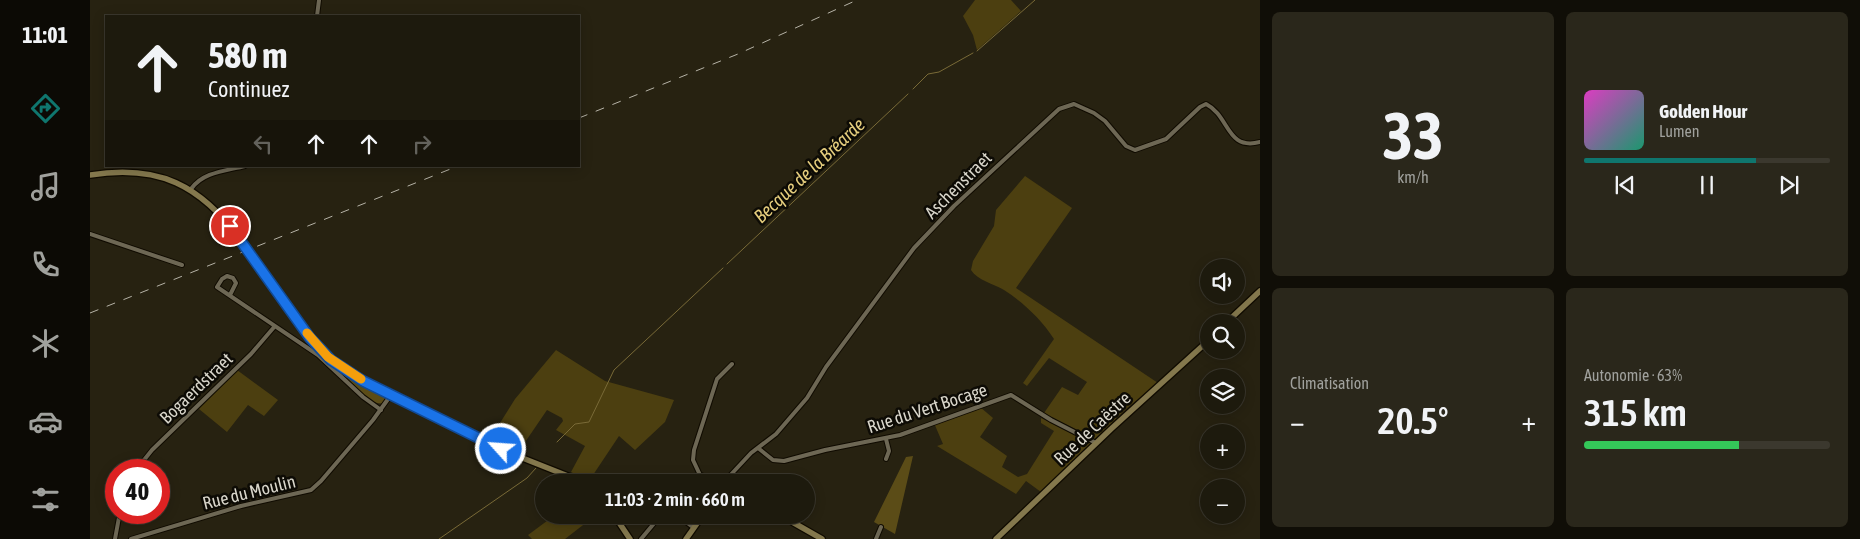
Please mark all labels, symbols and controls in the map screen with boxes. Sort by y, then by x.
text: 11:01 [22,22,68,48]
icon: ahead [125,35,190,100]
text: 580 m [208,35,287,75]
text: Continuez [208,76,290,102]
icon: directions [28,91,63,126]
text: 33 [1382,98,1444,173]
text: Golden Hour [1659,100,1747,122]
water label: Becque de la Bréarde [749,113,869,227]
text: Lumen [1659,122,1699,140]
icon: left [249,130,277,158]
icon: ahead [302,130,330,158]
icon: ahead [355,130,383,158]
icon: right [408,130,436,158]
street label: Aschenstraet [920,147,996,223]
text: km/h [1397,168,1429,186]
icon: music [28,169,63,204]
icon: previous [1611,171,1639,199]
icon: pause [1693,171,1721,199]
icon: next [1775,171,1803,199]
pin [209,205,251,247]
icon: arrive [216,212,244,240]
icon: phone [28,247,63,282]
map controls [1200,259,1245,524]
button: sound [1200,259,1245,304]
button: search [1200,314,1245,359]
icon: climate [28,326,63,361]
street label: Bogaerdstraet [155,348,237,428]
text: Autonomie · 63% [1584,366,1682,384]
button: layers [1200,369,1245,414]
text: Climatisation [1290,374,1369,392]
street label: Rue du Vert Bocage [864,379,990,437]
street label: Rue de Caëstre [1049,387,1135,469]
text: 315 km [1584,391,1687,434]
text: 20.5° [1378,399,1448,442]
icon: car [28,404,63,439]
text: − [1290,405,1305,437]
text: + [1521,405,1536,437]
position arrow [474,422,526,474]
button: + [1200,424,1245,469]
speed limit sign: 40 [105,459,170,524]
street label: Rue du Moulin [200,470,298,514]
button: − [1200,479,1245,524]
icon: filters [28,482,63,517]
text: 11:03 · 2 min · 660 m [605,488,745,510]

